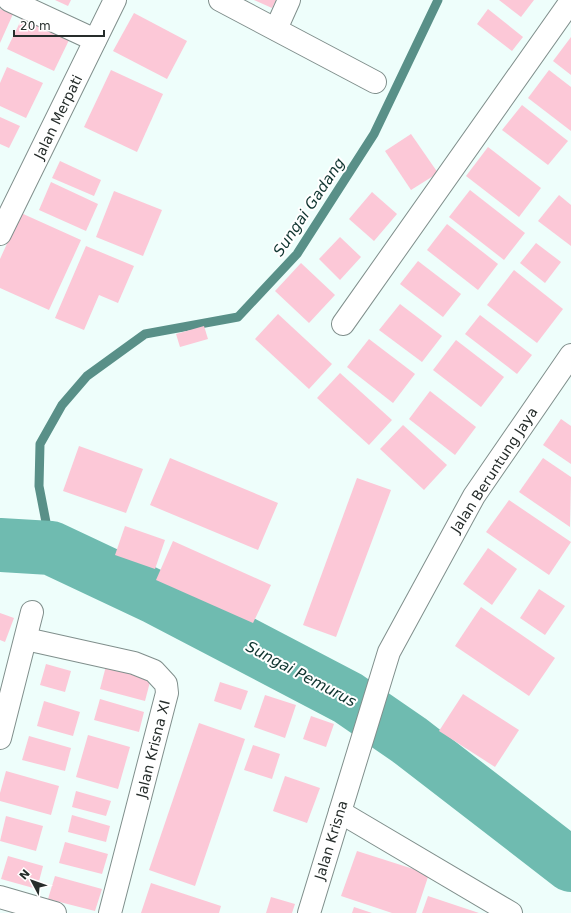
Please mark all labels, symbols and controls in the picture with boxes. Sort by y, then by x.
scale bar [14,12,104,38]
text: 20 m [20,19,51,33]
street label: Jalan Merpati [30,72,85,163]
water label: Sungai Gadang [269,154,349,260]
street label: Jalan Beruntung Jaya [447,404,541,537]
water label: Sungai Pemurus [243,637,359,711]
street label: Jalan Krisna XI [133,698,173,801]
street label: Jalan Krisna [311,798,351,883]
north arrow [12,861,52,901]
text: N [17,867,33,883]

